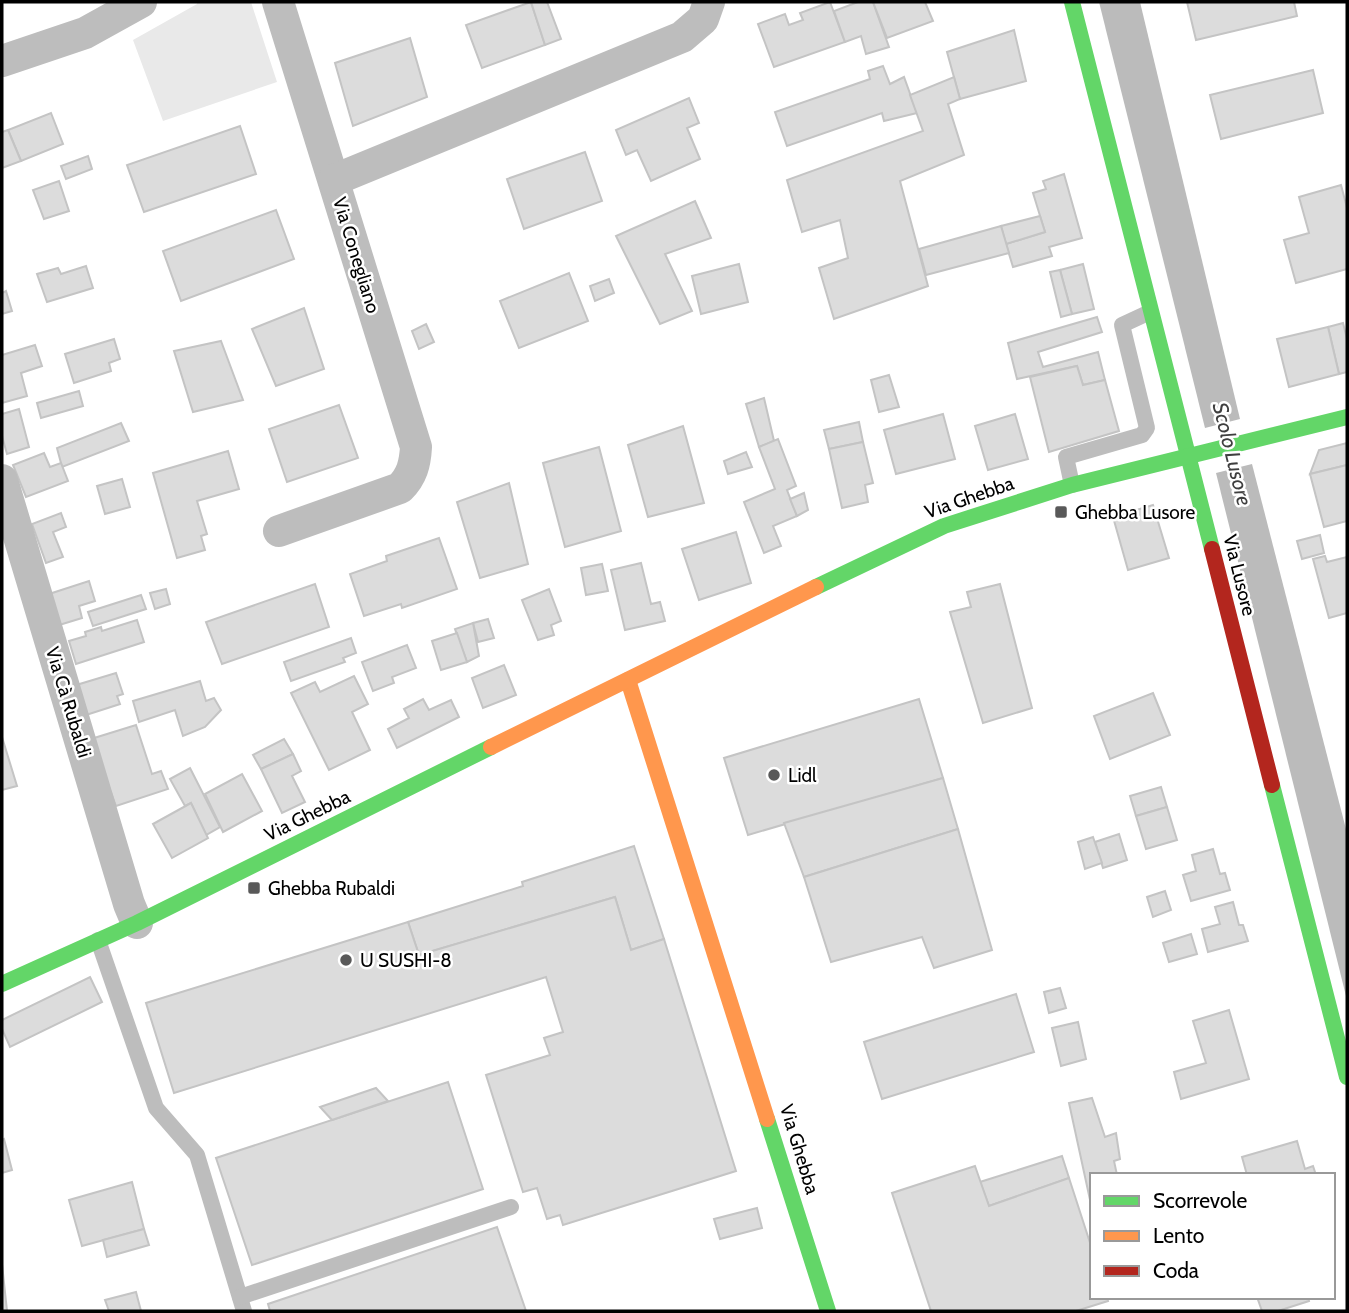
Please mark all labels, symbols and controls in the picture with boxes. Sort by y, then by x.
street label: Via Conegliano [328,194,385,316]
water label: Scolo Lusore [1208,400,1257,508]
street label: Via Ghebba [922,472,1017,523]
place label: Ghebba Lusore [1075,501,1196,524]
marker: Ghebba Lusore [1053,504,1069,520]
street label: Via Lusore [1218,532,1261,618]
street label: Via Cà Rubaldi [41,644,96,760]
place label: Lidl [788,764,817,787]
marker: Lidl [766,767,782,783]
street label: Via Ghebba [260,785,354,846]
place label: Ghebba Rubaldi [268,877,395,900]
marker: Ghebba Rubaldi [246,880,262,896]
place label: U SUSHI-8 [360,949,452,972]
marker: U SUSHI-8 [338,952,354,968]
street label: Via Ghebba [775,1101,824,1197]
legend [1090,1173,1335,1299]
text: Scorrevole [1153,1188,1247,1213]
text: Lento [1153,1223,1204,1248]
text: Coda [1153,1258,1199,1283]

